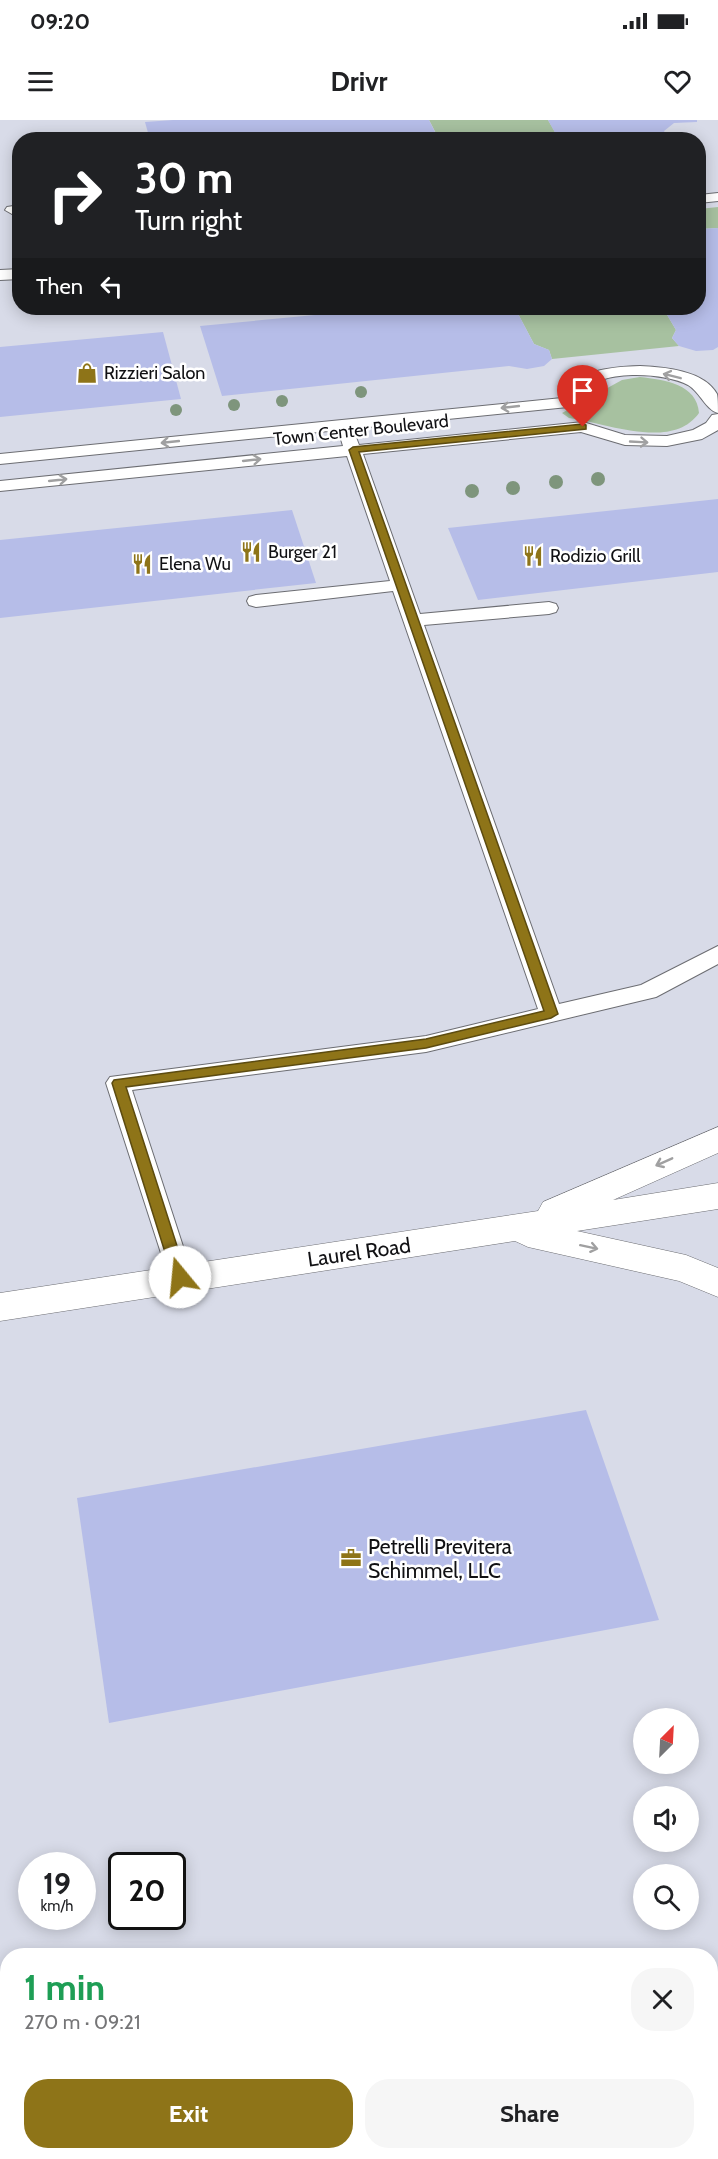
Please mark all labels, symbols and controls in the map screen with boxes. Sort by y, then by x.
text: 09:20 [30,8,90,35]
icon: menu [24,65,57,98]
text: Drivr [331,65,387,98]
icon: heart [661,65,694,98]
text: 30 m [135,152,233,204]
icon: right [36,156,114,234]
text: Turn right [135,204,242,237]
icon: left [95,270,128,303]
text: Then [36,273,83,300]
shop icon: Rizzieri Salon [75,361,99,385]
place label: Rizzieri Salon [104,362,205,384]
pin [557,365,608,427]
one-way arrow [663,369,682,381]
icon: arrive [566,374,599,407]
one-way arrow [501,402,520,413]
street label: Town Center Boulevard [272,410,450,450]
one-way arrow [160,437,180,448]
one-way arrow [629,437,649,448]
one-way arrow [242,454,262,465]
one-way arrow [48,474,68,485]
restaurant icon: Burger 21 [239,540,263,564]
place label: Burger 21 [268,541,337,563]
restaurant icon: Rodizio Grill [521,544,545,568]
place label: Rodizio Grill [550,545,641,567]
restaurant icon: Elena Wu [130,552,154,576]
place label: Elena Wu [159,553,231,575]
one-way arrow [656,1157,674,1169]
street label: Laurel Road [306,1232,412,1272]
one-way arrow [579,1242,598,1254]
position arrow [148,1245,212,1309]
place label: Petrelli Previtera Schimmel, LLC [368,1534,512,1583]
office icon: Petrelli Previtera Schimmel, LLC [339,1546,363,1570]
north arrow [633,1708,699,1774]
map controls [633,1708,699,1930]
button: sound [633,1786,699,1852]
speed limit sign: 20 [108,1852,186,1930]
button: search [633,1864,699,1930]
text: 19 [43,1865,71,1902]
text: km/h [41,1897,73,1915]
text: 1 min [24,1965,105,2009]
button: close [631,1968,694,2031]
text: 270 m · 09:21 [24,2010,141,2034]
button: Exit [24,2079,353,2148]
button: Share [365,2079,694,2148]

